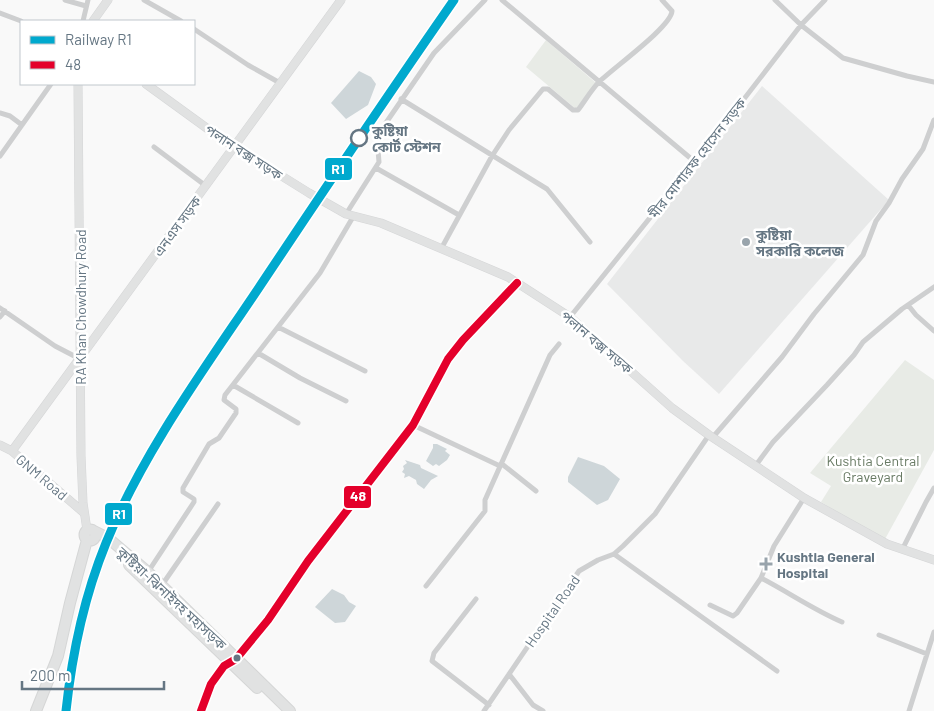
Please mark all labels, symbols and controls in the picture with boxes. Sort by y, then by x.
legend [20,20,195,85]
text: Railway R1 [65,30,132,48]
text: 48 [65,55,81,73]
street label: মীর মোশারফ হোসেন সড়ক [644,94,750,222]
street label: পলান বক্স সড়ক [202,121,286,184]
place label: কুষ্টিয়া কোর্ট স্টেশন [371,122,441,155]
marker: কুষ্টিয়া কোর্ট স্টেশন [350,129,368,147]
line badge: R1 [324,157,353,181]
text: R1 [331,160,345,177]
street label: এনএস সড়ক [149,192,205,259]
place label: কুষ্টিয়া সরকারি কলেজ [755,226,845,259]
street label: RA Khan Chowdhury Road [72,229,89,385]
marker: কুষ্টিয়া সরকারি কলেজ [740,236,752,248]
street label: পলান বক্স সড়ক [558,307,637,378]
street label: GNM Road [13,451,71,503]
park label: Kushtia Central Graveyard [827,452,920,485]
line badge: 48 [343,485,372,509]
text: 48 [350,487,366,504]
line badge: R1 [104,502,133,526]
text: R1 [112,505,126,522]
street label: কুষ্টিয়া-ঝিনাইদহ মহাসড়ক [113,542,231,654]
place label: Kushtia General Hospital [777,548,875,581]
marker: Kushtia General Hospital [759,557,773,571]
street label: Hospital Road [521,572,583,650]
unlabelled marker [232,653,242,663]
scale bar [22,658,165,690]
text: 200 m [30,666,70,684]

